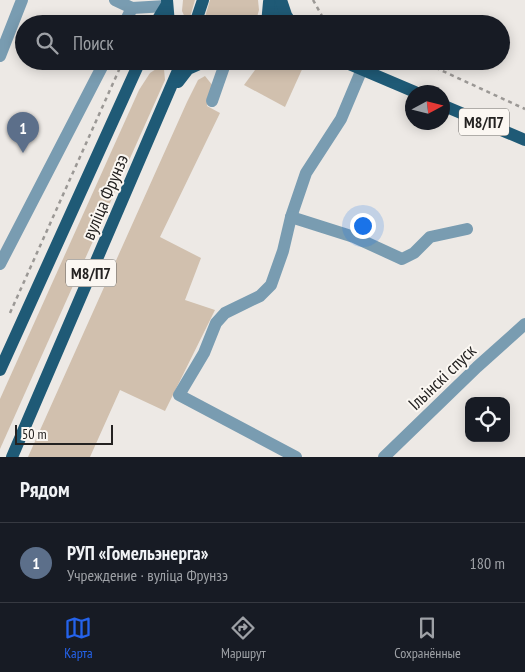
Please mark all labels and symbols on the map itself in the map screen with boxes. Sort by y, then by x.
north arrow [405,85,450,130]
road number: М8/П7 [459,108,509,136]
pin: 1 [7,112,39,153]
street label: вуліца Фрунзэ [77,151,133,243]
your location [350,213,376,239]
road number: М8/П7 [66,260,116,286]
street label: Ільінскі спуск [403,339,481,415]
scale bar [15,422,112,445]

